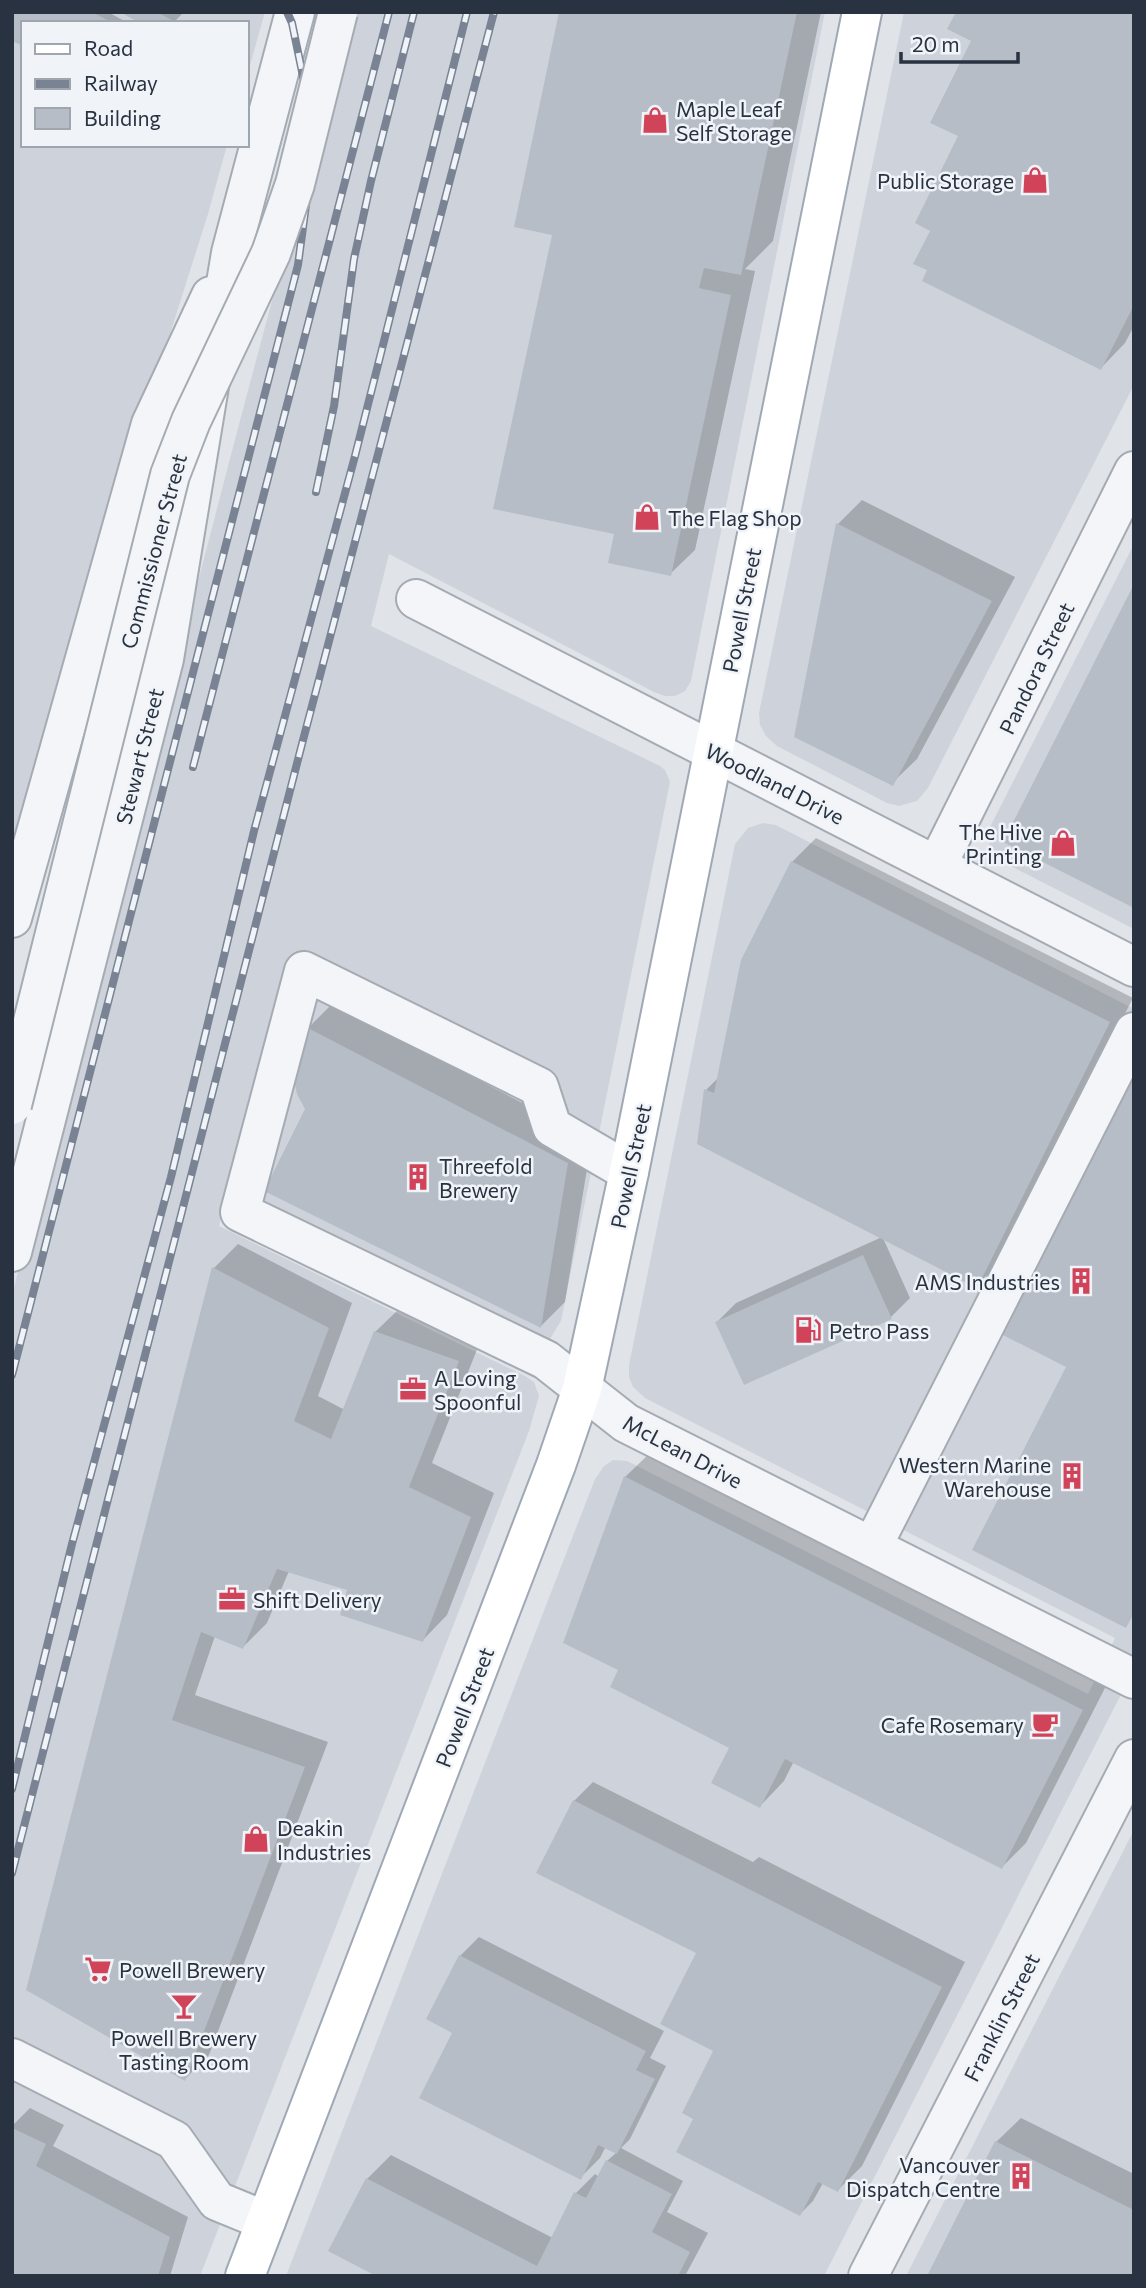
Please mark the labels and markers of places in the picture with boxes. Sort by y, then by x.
place label: Maple Leaf Self Storage [676,96,792,145]
shop icon: Maple Leaf Self Storage [640,105,670,135]
shop icon: Public Storage [1020,165,1050,195]
place label: Public Storage [877,168,1014,193]
shop icon: The Flag Shop [632,502,662,532]
place label: The Flag Shop [668,505,802,530]
place label: The Hive Printing [959,819,1042,868]
shop icon: The Hive Printing [1048,828,1078,858]
place label: Threefold Brewery [439,1153,532,1202]
building icon: Threefold Brewery [403,1162,433,1192]
building icon: AMS Industries [1066,1266,1096,1296]
place label: AMS Industries [915,1269,1060,1294]
fuel station icon: Petro Pass [793,1315,823,1345]
place label: Petro Pass [829,1318,929,1343]
place label: A Loving Spoonful [434,1365,521,1414]
office icon: A Loving Spoonful [398,1374,428,1404]
place label: Western Marine Warehouse [899,1452,1051,1501]
building icon: Western Marine Warehouse [1057,1461,1087,1491]
office icon: Shift Delivery [217,1584,247,1614]
place label: Shift Delivery [253,1587,382,1612]
cafe icon: Cafe Rosemary [1030,1709,1060,1739]
place label: Cafe Rosemary [881,1712,1024,1737]
place label: Deakin Industries [277,1815,371,1864]
shop icon: Deakin Industries [241,1824,271,1854]
supermarket icon: Powell Brewery [83,1954,113,1984]
place label: Powell Brewery [119,1957,265,1982]
bar icon: Powell Brewery Tasting Room [169,1991,199,2021]
place label: Powell Brewery Tasting Room [111,2025,257,2074]
place label: Vancouver Dispatch Centre [846,2152,1000,2201]
building icon: Vancouver Dispatch Centre [1006,2161,1036,2191]

